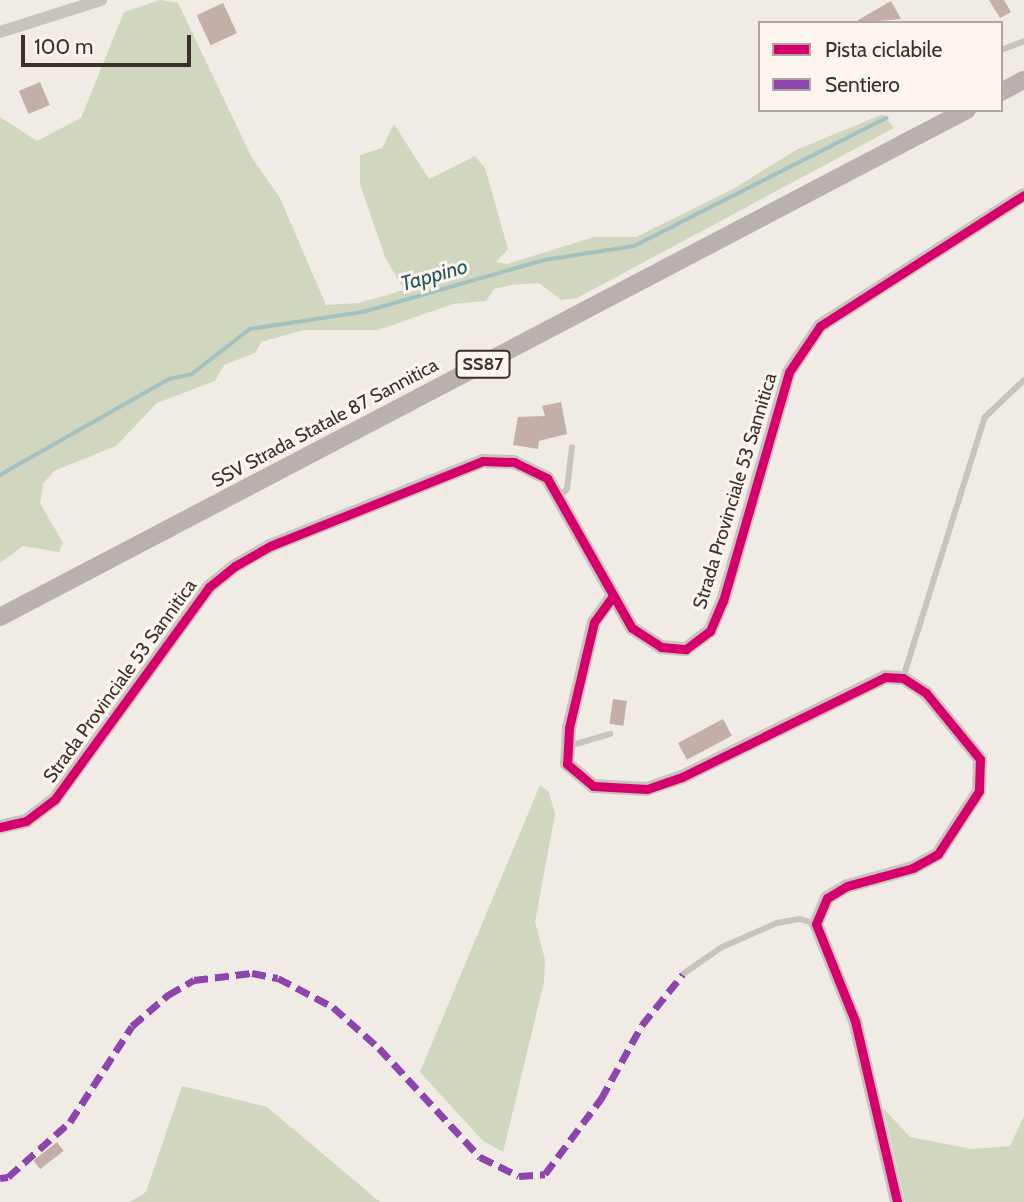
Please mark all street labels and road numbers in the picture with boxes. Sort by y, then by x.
road number: SS87 [455,350,511,378]
street label: SSV Strada Statale 87 Sannitica [208,353,442,493]
street label: Strada Provinciale 53 Sannitica [688,370,782,612]
street label: Strada Provinciale 53 Sannitica [39,575,201,787]

